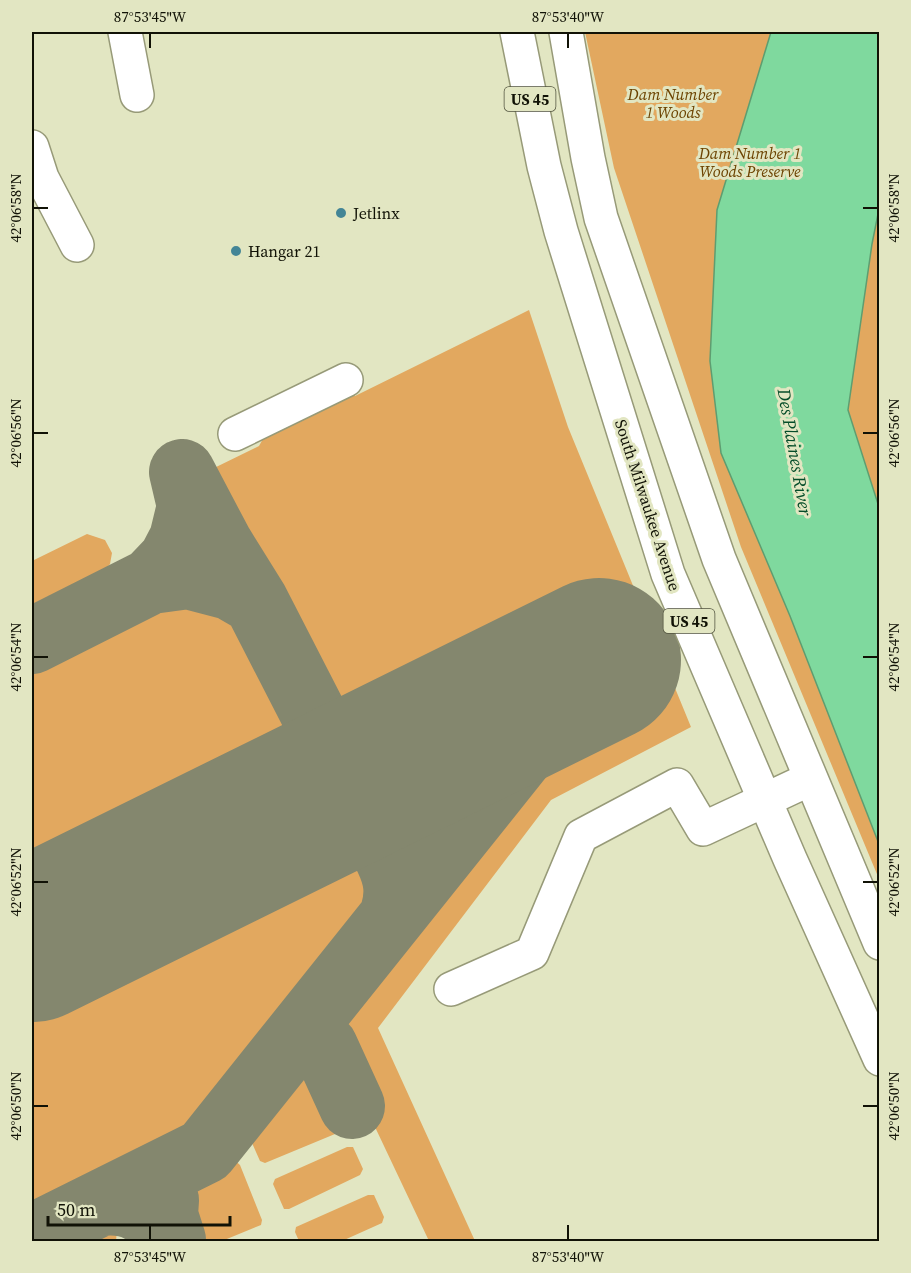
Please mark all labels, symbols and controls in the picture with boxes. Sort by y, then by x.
text: 87°53'45"W [114,6,187,27]
text: 87°53'40"W [532,6,605,27]
park label: Dam Number 1 Woods [627,83,719,123]
road number: US 45 [504,87,556,111]
park label: Dam Number 1 Woods Preserve [698,142,801,182]
text: 42°06'58"N [5,173,26,243]
text: 42°06'58"N [883,173,904,243]
place label: Jetlinx [352,202,400,224]
marker: Jetlinx [334,206,348,220]
place label: Hangar 21 [248,240,321,262]
marker: Hangar 21 [229,244,243,258]
water label: Des Plaines River [771,385,819,518]
text: 42°06'56"N [5,398,26,468]
text: 42°06'56"N [883,398,904,468]
street label: South Milwaukee Avenue [610,417,686,593]
road number: US 45 [664,609,714,633]
text: 42°06'54"N [5,622,26,692]
text: 42°06'54"N [883,622,904,692]
text: 42°06'52"N [5,847,26,917]
text: 42°06'52"N [883,847,904,917]
text: 42°06'50"N [5,1071,26,1141]
text: 42°06'50"N [883,1071,904,1141]
scale bar [48,1189,230,1227]
text: 50 m [57,1197,95,1222]
text: 87°53'45"W [114,1246,187,1267]
text: 87°53'40"W [532,1246,605,1267]

